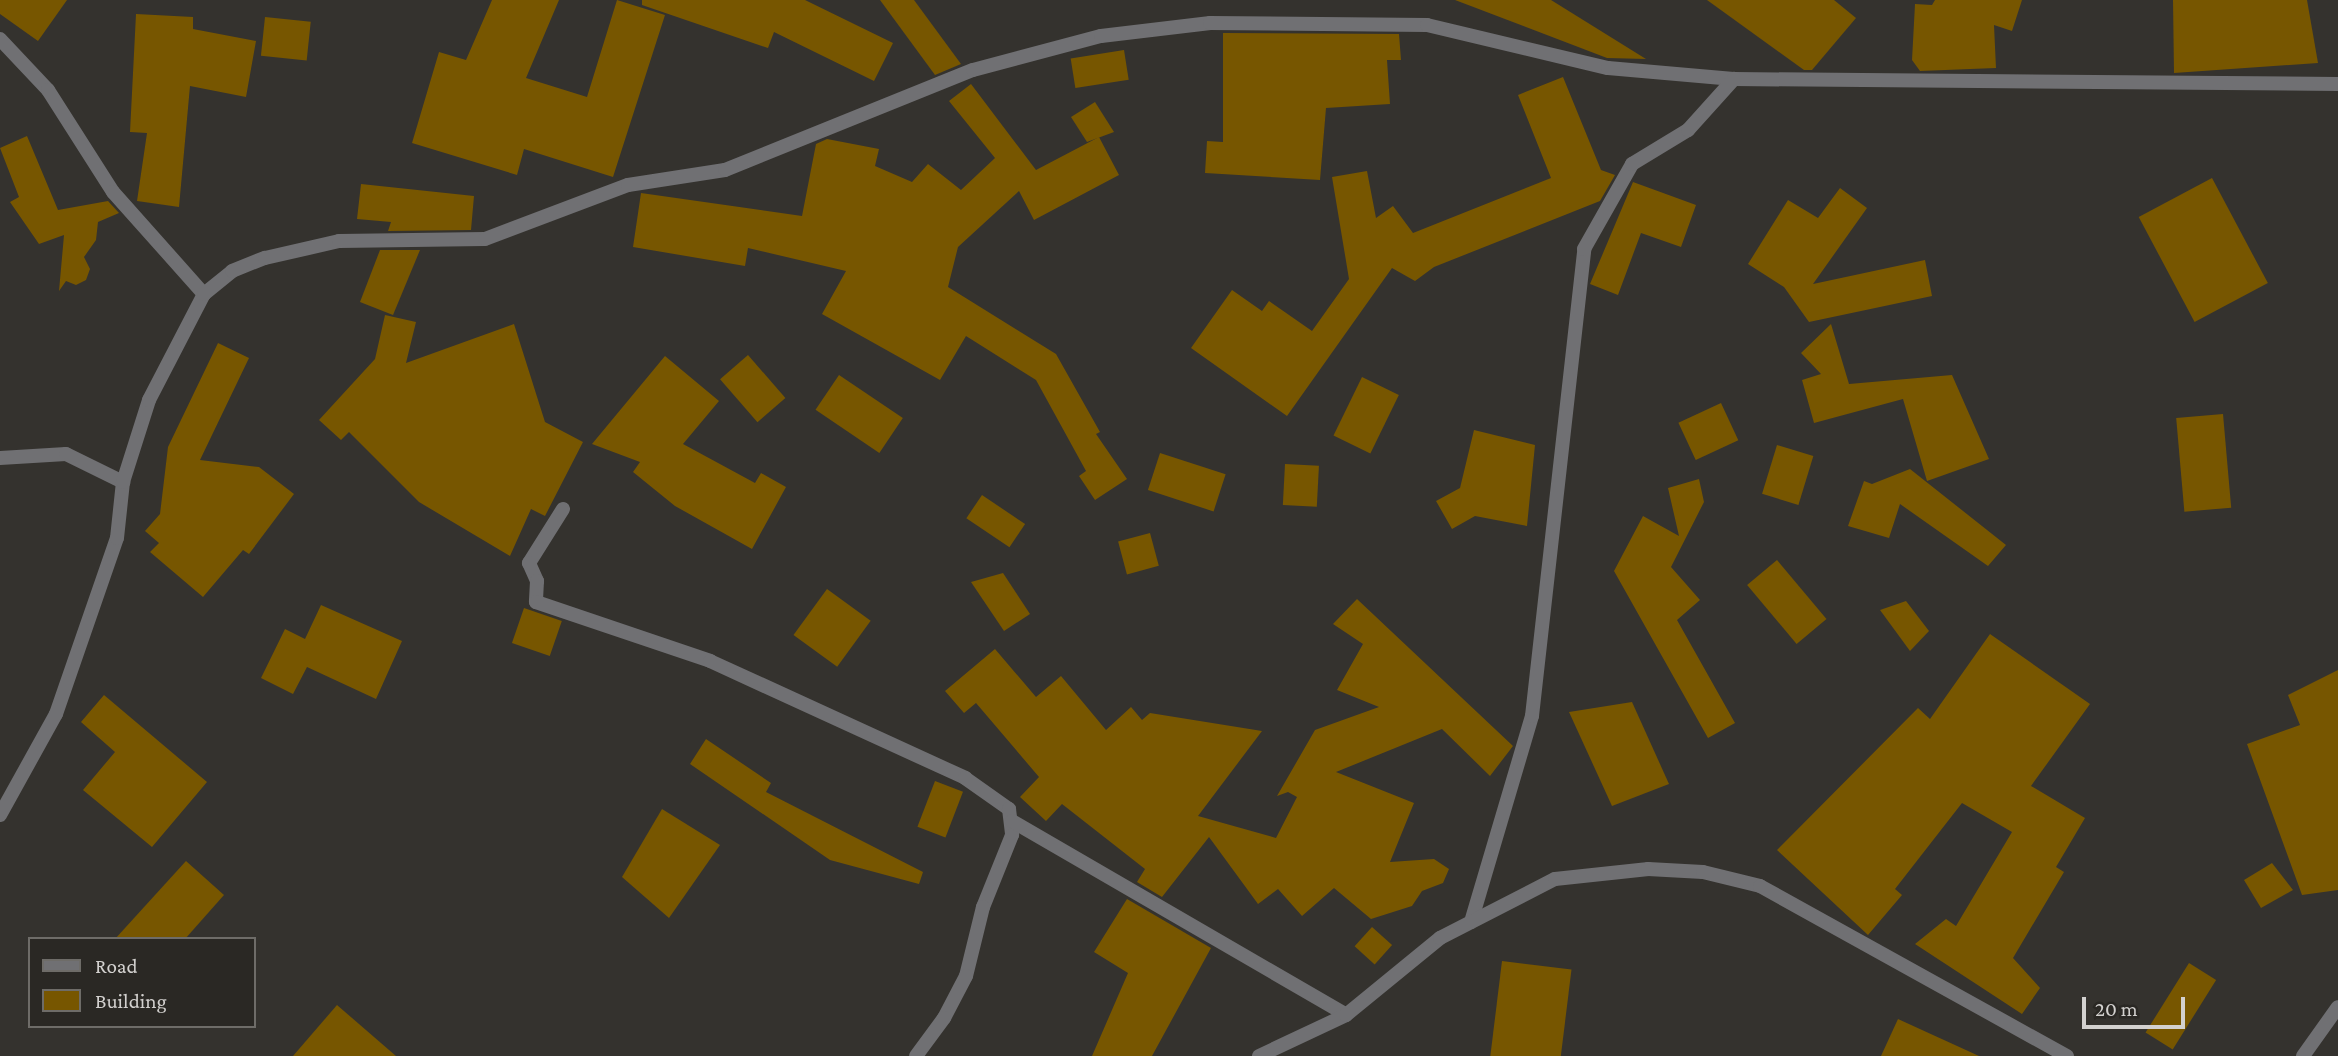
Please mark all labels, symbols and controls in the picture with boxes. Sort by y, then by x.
legend [28,937,256,1028]
text: Road [95,954,138,978]
scale bar [2086,982,2189,1026]
text: Building [95,989,167,1013]
text: 20 m [2095,997,2138,1021]

